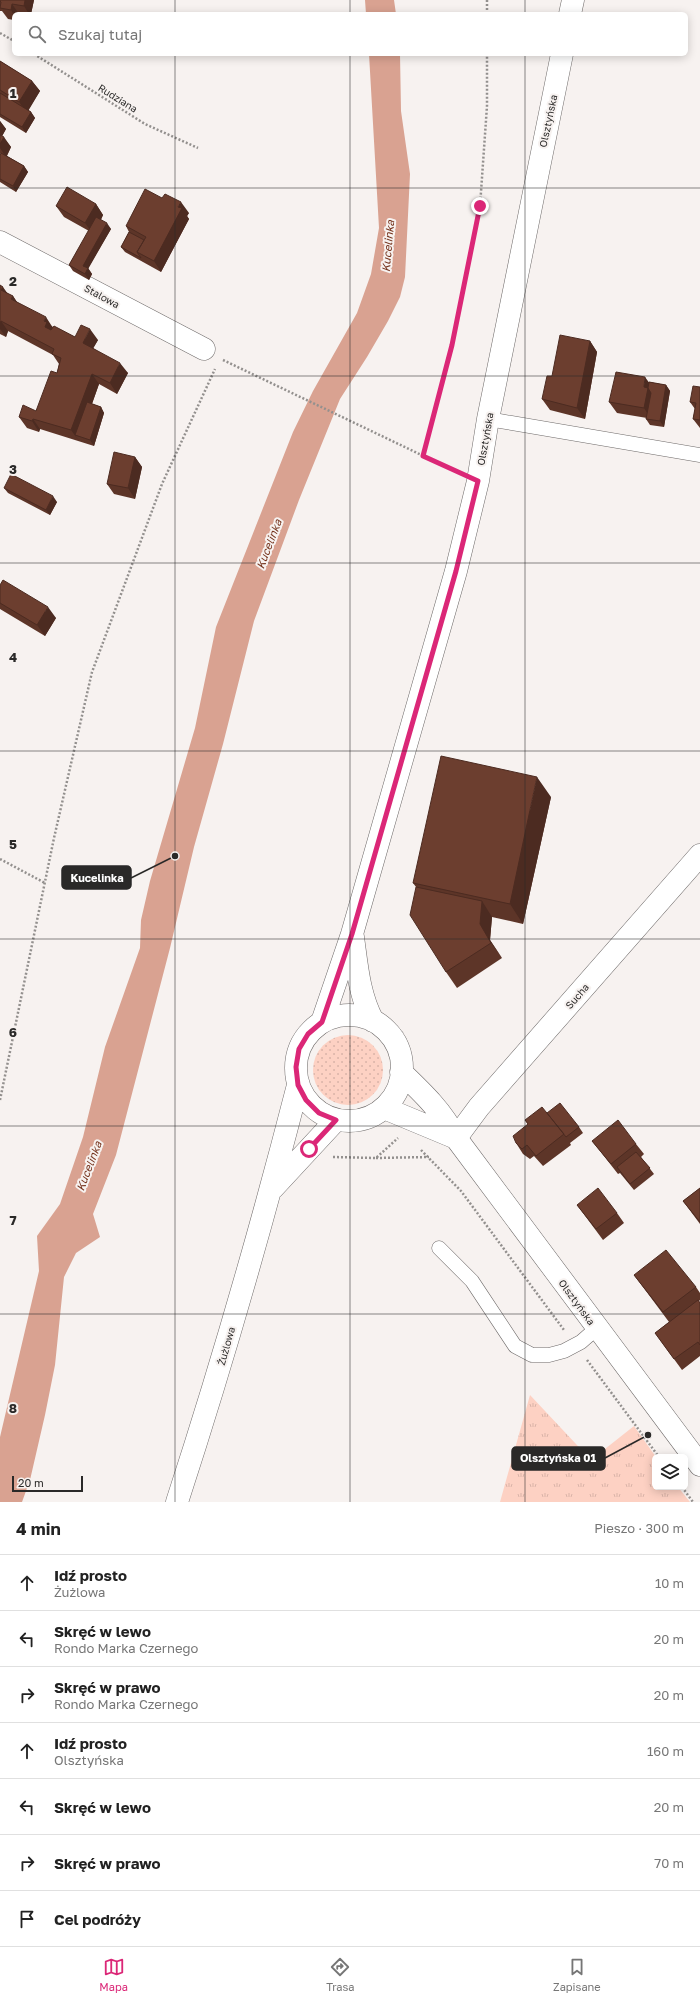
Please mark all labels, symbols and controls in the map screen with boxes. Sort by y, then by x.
search box [12,12,688,56]
icon: search [26,23,48,45]
text: Szukaj tutaj [58,25,142,43]
street label: Rudziana [96,81,140,115]
text: 1 [10,85,17,101]
street label: Olsztyńska [537,94,559,148]
route end [471,197,489,215]
water label: Kucelinka [379,219,396,272]
text: 2 [9,273,17,289]
street label: Stalowa [82,282,122,310]
street label: Olsztyńska [474,412,496,466]
text: 3 [9,461,17,477]
water label: Kucelinka [253,517,284,570]
text: 4 [9,649,17,665]
text: 5 [9,836,17,852]
callout: Kucelinka [62,866,131,889]
text: Kucelinka [70,871,124,884]
street label: Sucha [563,981,591,1011]
text: 6 [9,1024,17,1040]
water label: Kucelinka [73,1139,104,1192]
route start [300,1140,318,1158]
text: 7 [9,1212,17,1228]
street label: Olsztyńska [556,1277,598,1327]
street label: Żużlowa [214,1325,237,1367]
text: 8 [9,1400,17,1416]
callout: Olsztyńska 01 [512,1447,605,1470]
text: Olsztyńska 01 [520,1451,596,1464]
map controls [652,1454,688,1490]
button: layers [652,1454,688,1490]
scale bar [12,1474,83,1493]
text: 20 m [18,1476,44,1489]
text: 4 min [16,1518,61,1539]
text: Pieszo · 300 m [594,1520,684,1536]
text: Idź prosto [54,1566,127,1584]
icon: ahead [16,1572,38,1594]
text: 10 m [655,1575,684,1591]
text: Żużlowa [54,1584,105,1600]
text: Skręć w lewo [54,1622,151,1640]
icon: left [16,1628,38,1650]
text: 20 m [654,1631,684,1647]
text: Rondo Marka Czernego [54,1640,198,1656]
text: Skręć w prawo [54,1678,161,1696]
icon: right [16,1684,38,1706]
text: 20 m [654,1687,684,1703]
text: Rondo Marka Czernego [54,1696,198,1712]
text: Idź prosto [54,1734,127,1752]
icon: ahead [16,1740,38,1762]
text: 160 m [647,1743,684,1759]
text: Olsztyńska [54,1752,124,1768]
icon: left [16,1796,38,1818]
text: Skręć w lewo [54,1798,151,1816]
text: 20 m [654,1799,684,1815]
icon: right [16,1852,38,1874]
text: Skręć w prawo [54,1854,161,1872]
text: 70 m [654,1855,684,1871]
icon: arrive [16,1908,38,1930]
text: Cel podróży [54,1910,141,1928]
tab: Mapa [99,1956,128,1993]
tab: Trasa [326,1956,355,1993]
tab: Zapisane [553,1956,601,1993]

